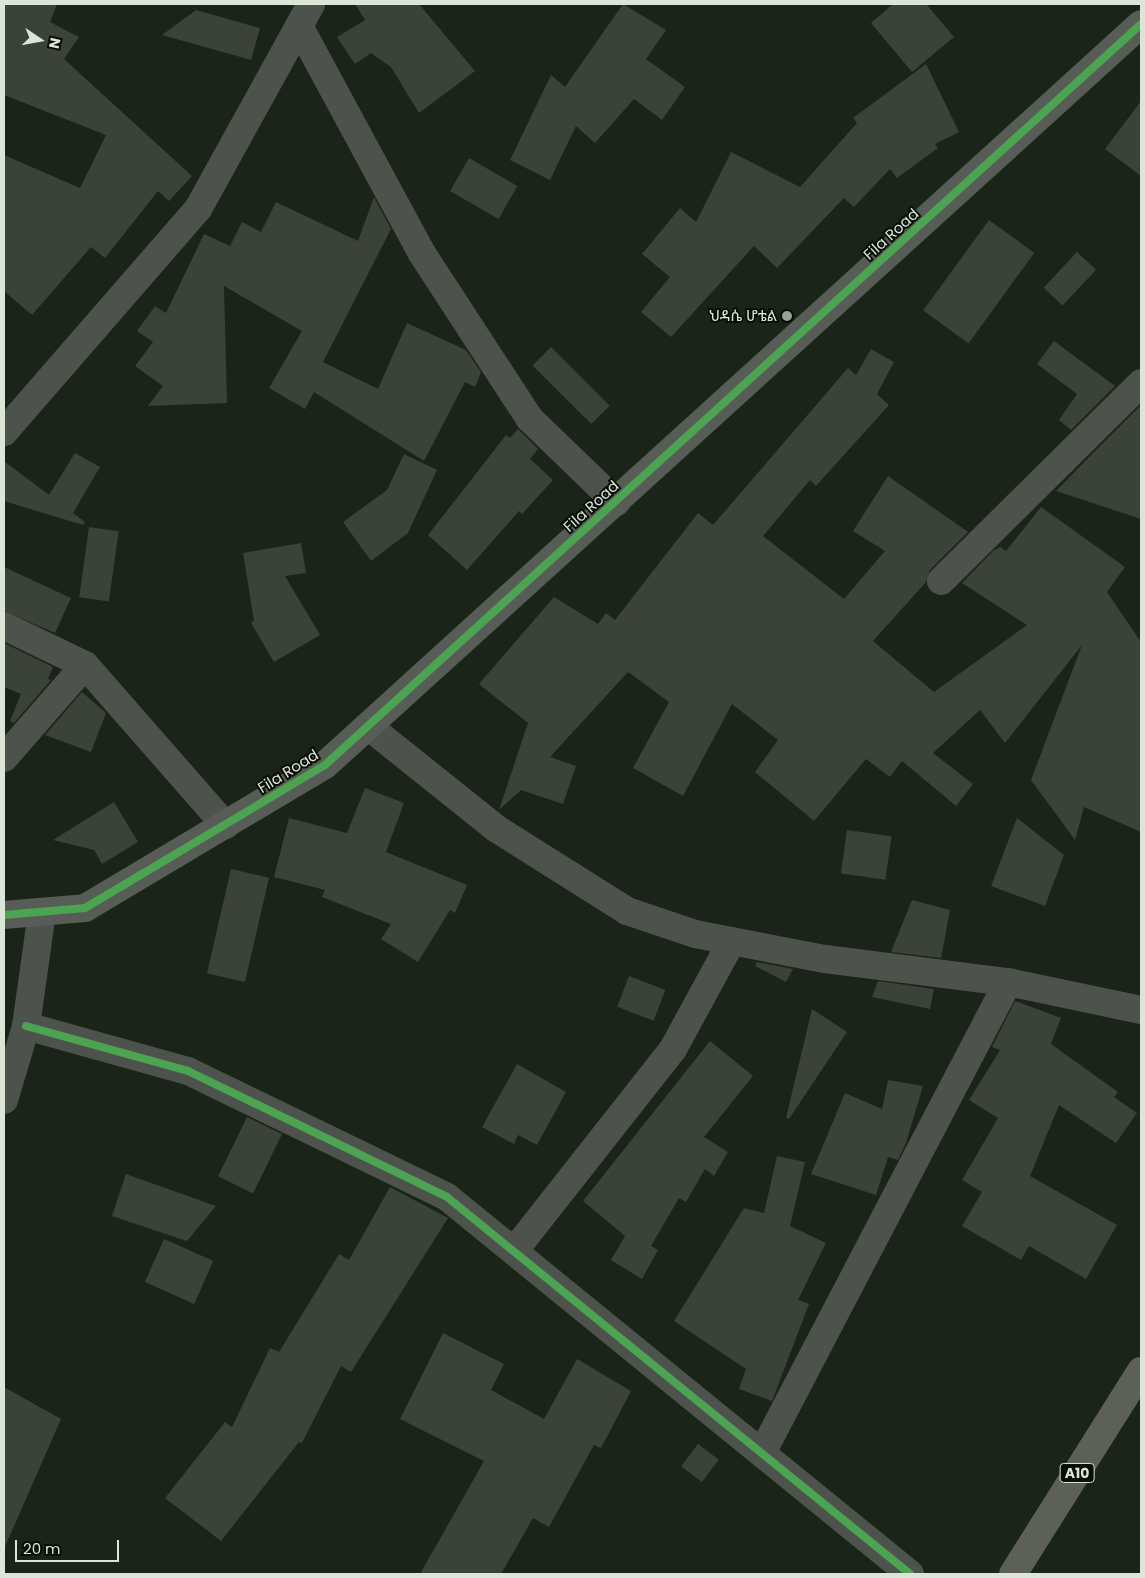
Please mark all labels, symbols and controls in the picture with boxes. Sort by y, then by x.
north arrow [15,15,65,65]
text: N [44,36,66,50]
street label: Fila Road [860,205,922,263]
place label: ህዳሴ ሆቴል [709,307,777,325]
marker: ህዳሴ ሆቴል [781,310,793,322]
street label: Fila Road [560,477,622,535]
street label: Fila Road [254,745,322,797]
road number: A10 [1060,1462,1094,1485]
scale bar [18,1530,121,1562]
text: 20 m [23,1538,61,1559]

